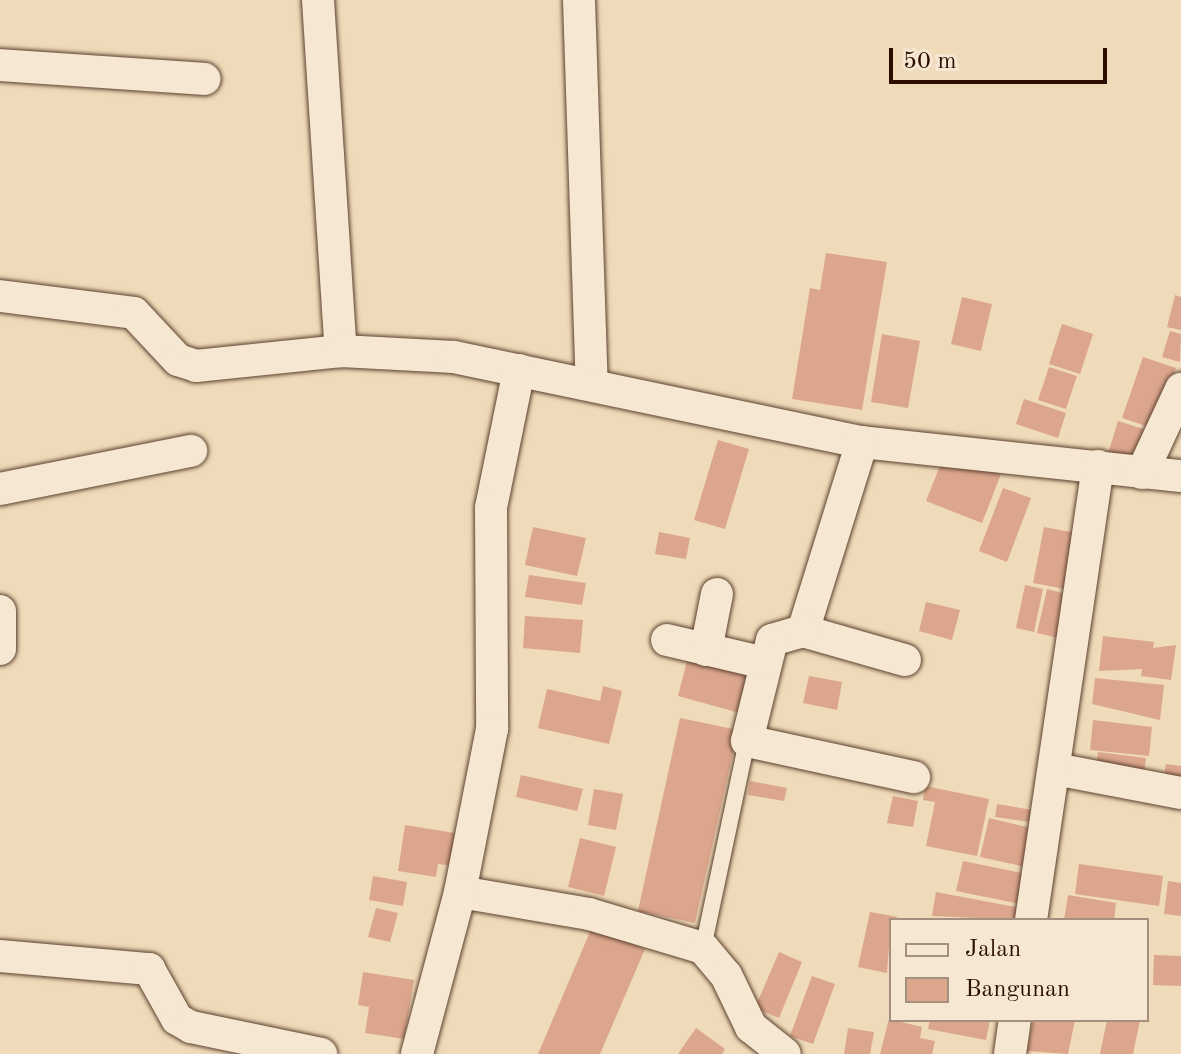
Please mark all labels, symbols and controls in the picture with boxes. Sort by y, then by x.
scale bar [893,32,1111,82]
text: 50 m [903,50,957,74]
legend [889,918,1149,1022]
text: Jalan [965,938,1021,962]
text: Bangunan [965,978,1070,1002]

